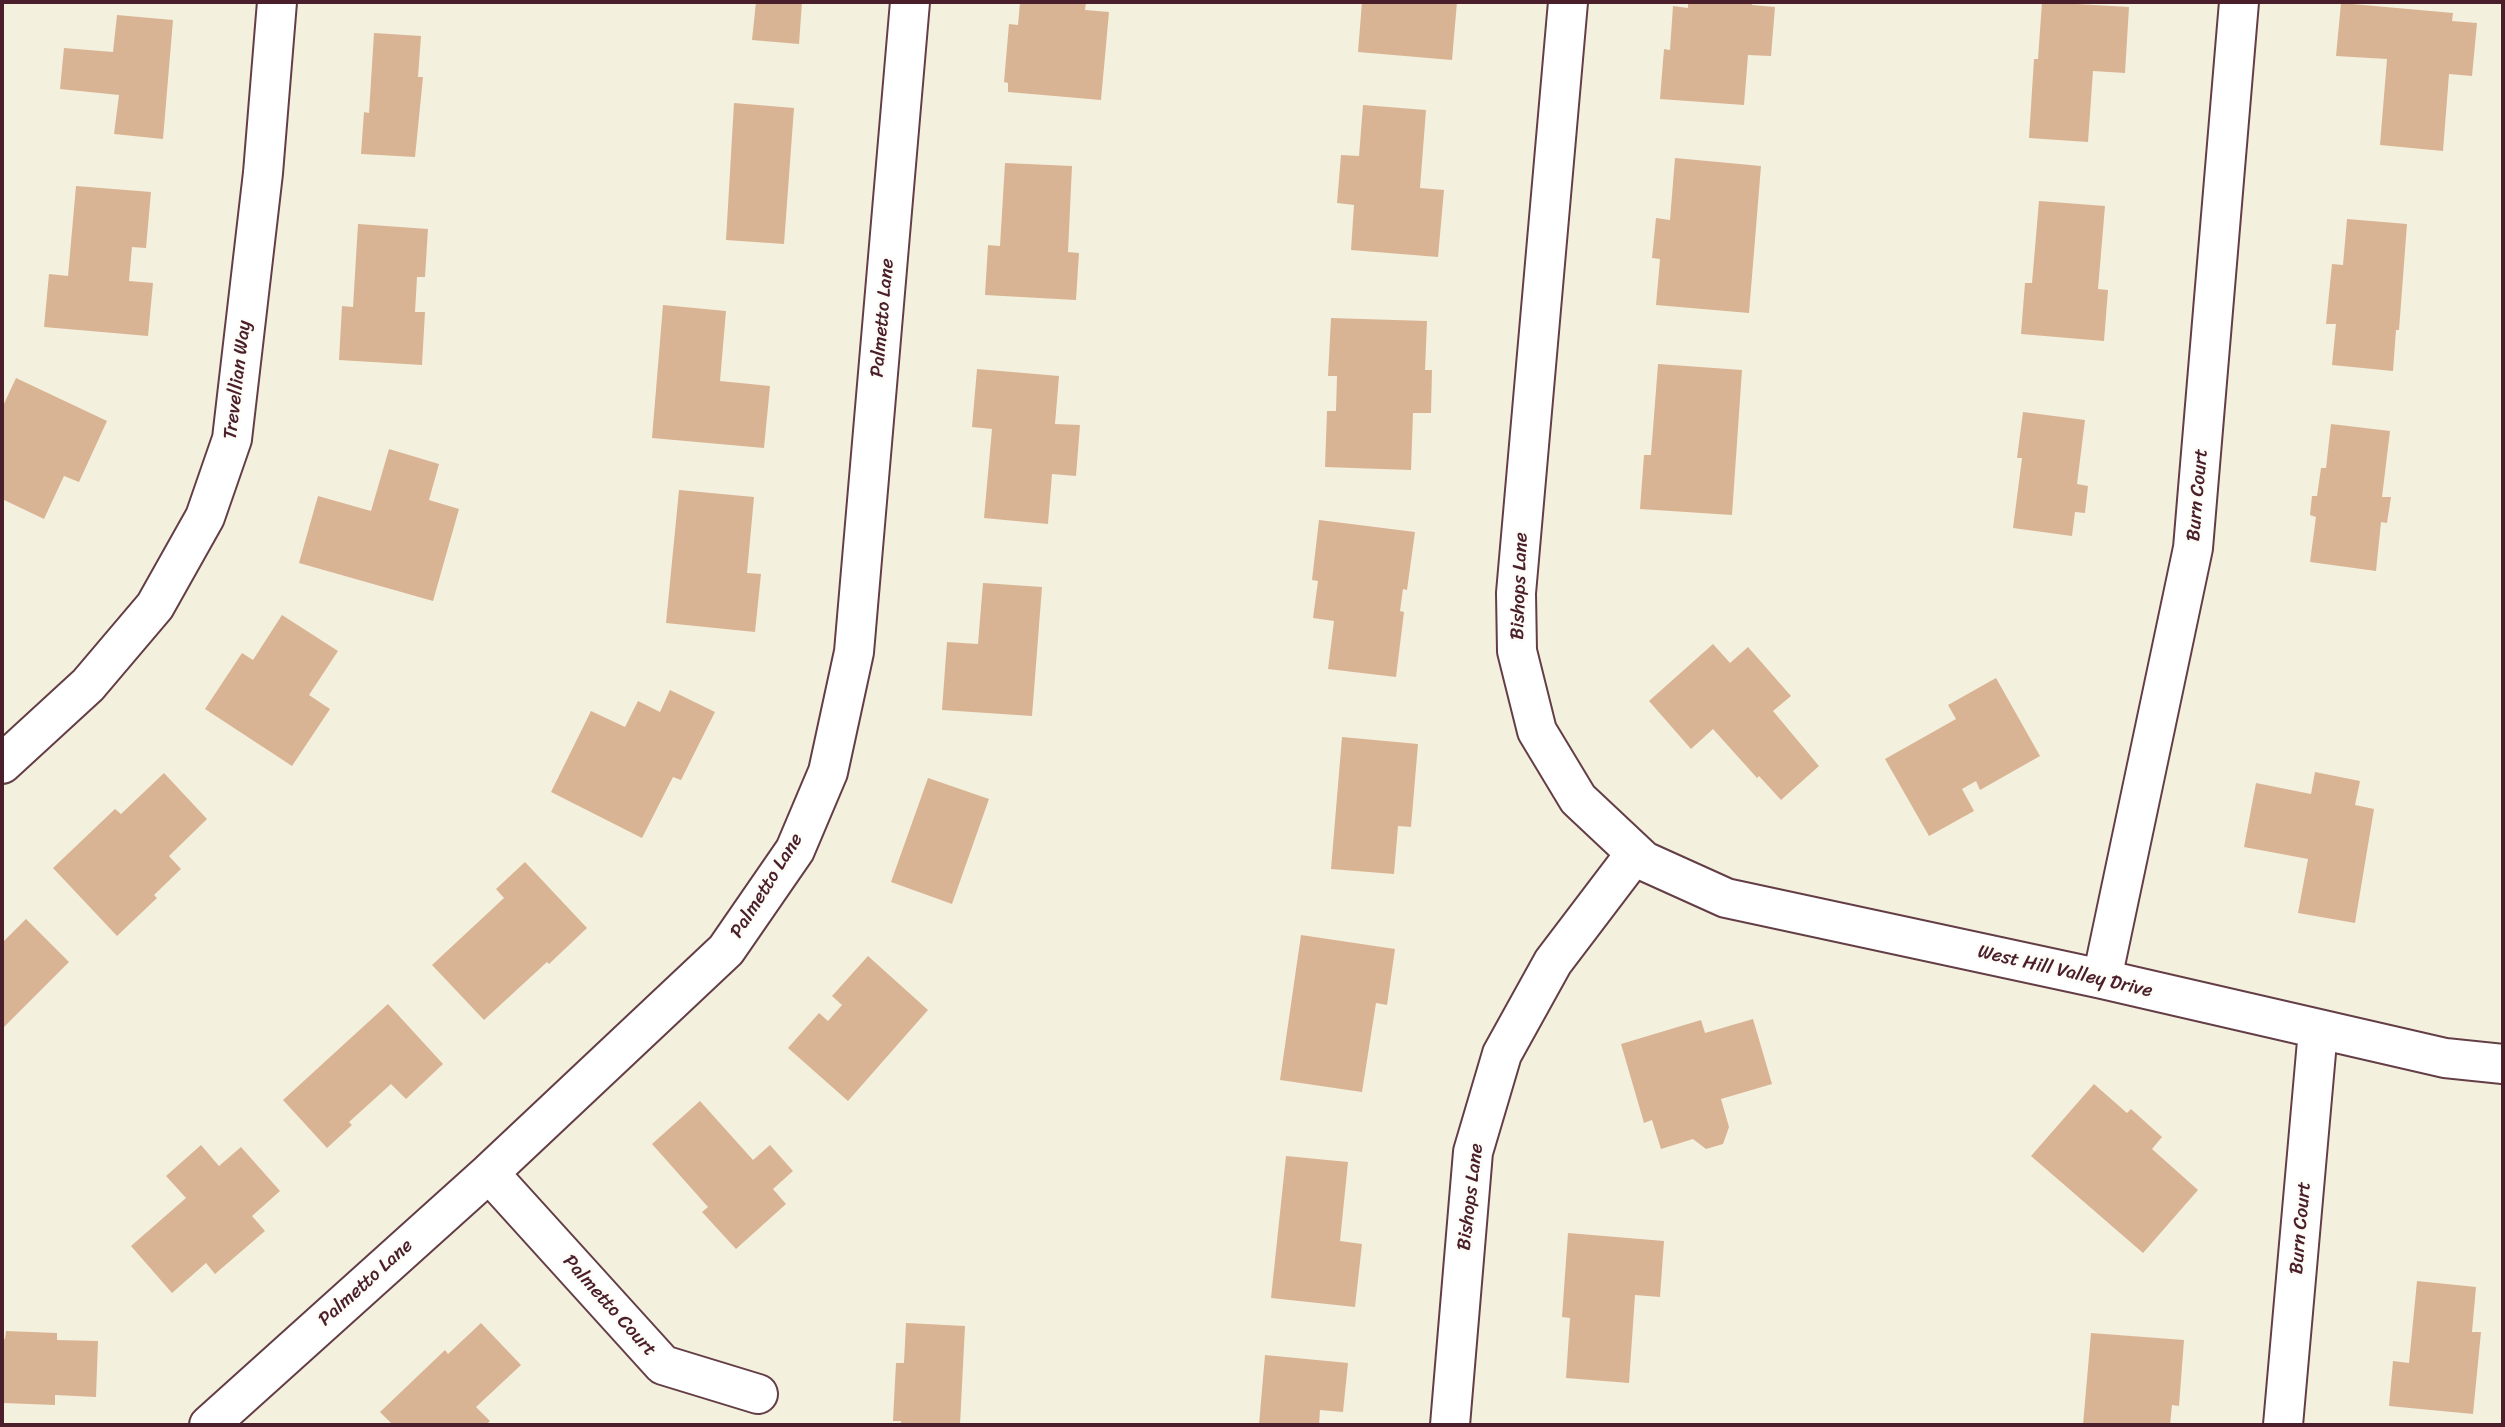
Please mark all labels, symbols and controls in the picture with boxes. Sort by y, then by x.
street label: Palmetto Lane [866,258,900,378]
street label: Trevellian Way [219,319,257,441]
street label: Burn Court [2183,448,2213,542]
street label: Bishops Lane [1507,532,1533,640]
street label: Palmetto Lane [726,829,808,943]
street label: West Hill Valley Drive [1975,941,2155,1003]
street label: Bishops Lane [1453,1142,1489,1252]
street label: Burn Court [2286,1181,2316,1275]
street label: Palmetto Lane [314,1235,418,1331]
street label: Palmetto Court [557,1251,661,1361]

